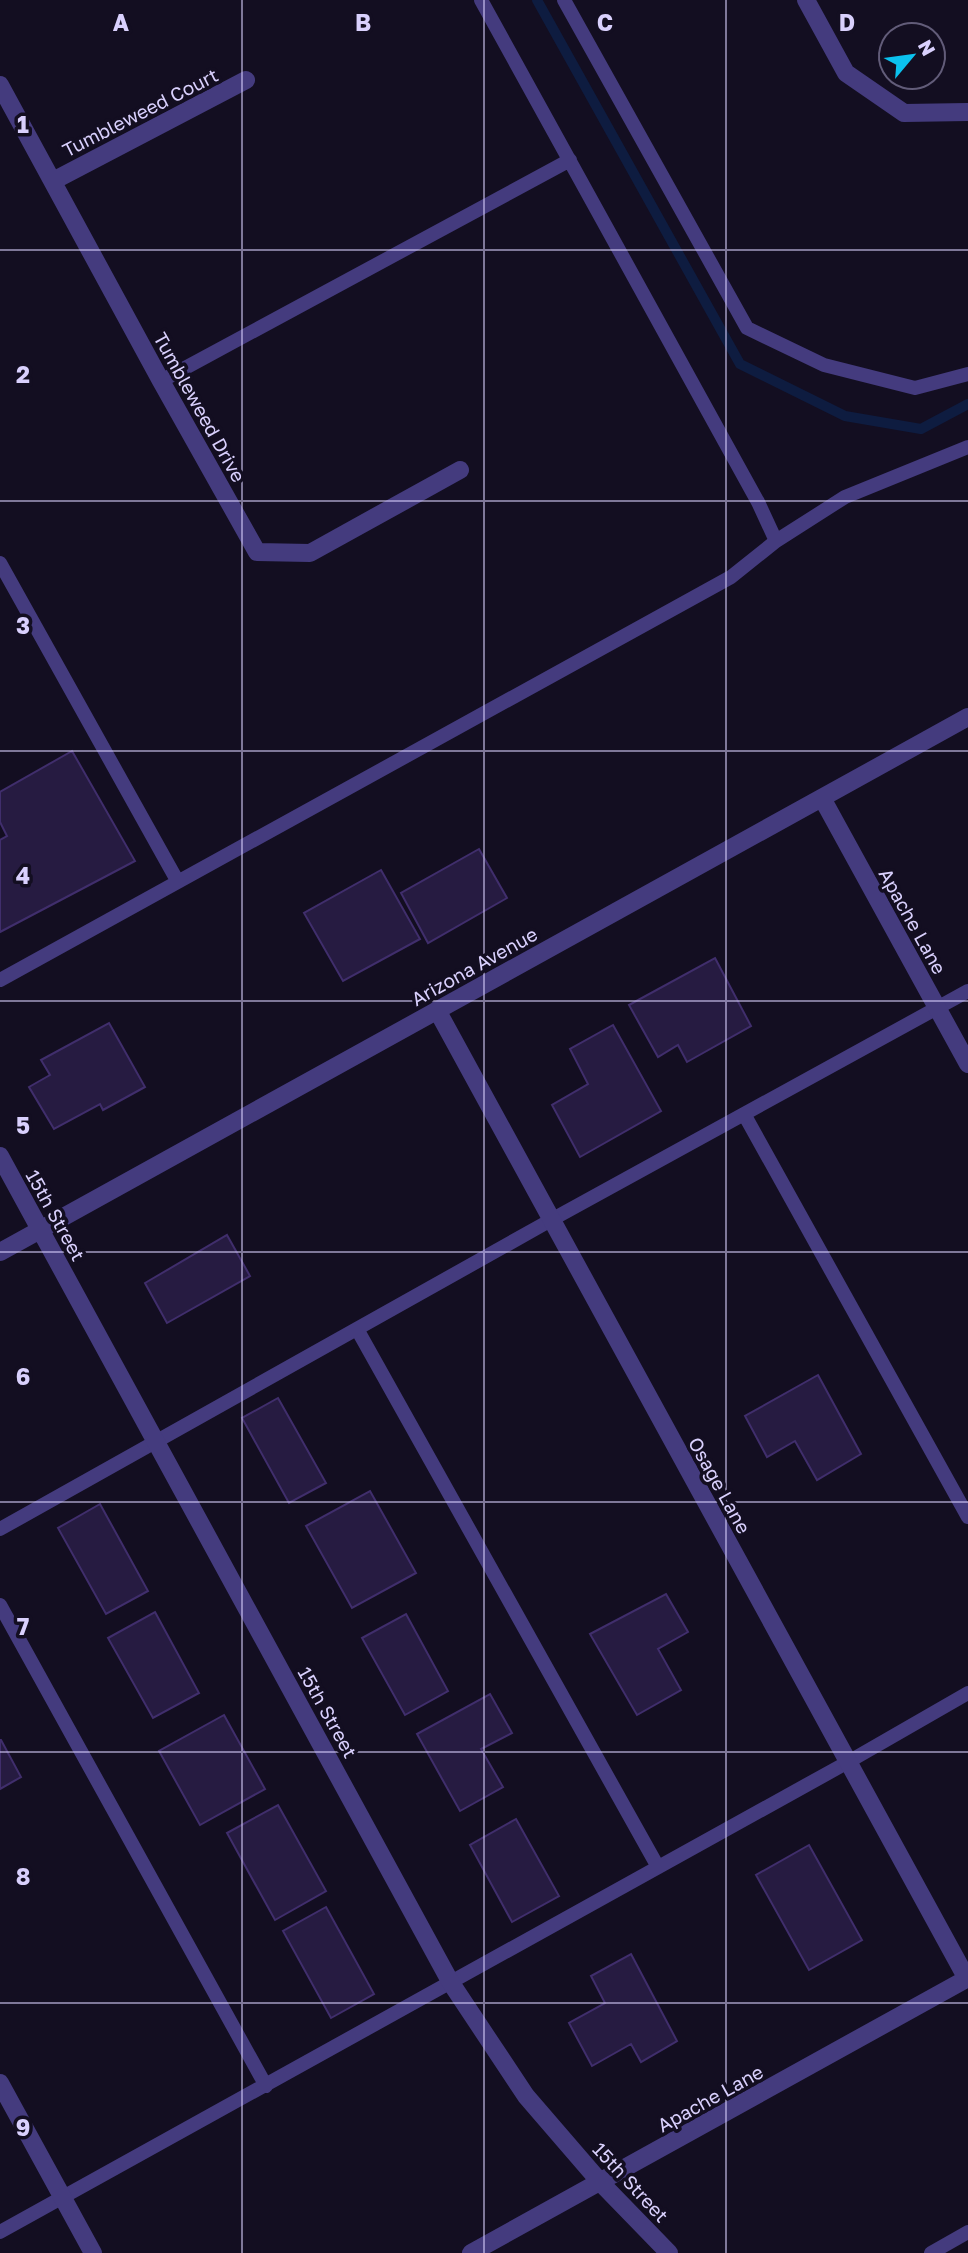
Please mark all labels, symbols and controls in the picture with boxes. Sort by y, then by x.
text: A [113,8,130,36]
text: B [355,8,371,36]
text: C [597,8,613,36]
text: D [839,8,855,36]
north arrow [877,21,947,91]
text: N [914,36,941,59]
street label: Tumbleweed Court [58,63,222,161]
text: 1 [17,110,29,138]
street label: Tumbleweed Drive [149,328,251,486]
text: 2 [16,360,30,388]
text: 3 [16,611,30,639]
text: 4 [16,861,30,889]
street label: Apache Lane [874,864,952,978]
street label: Arizona Avenue [407,922,541,1010]
text: 5 [16,1111,30,1139]
street label: 15th Street [22,1165,90,1265]
text: 6 [16,1362,30,1390]
street label: Osage Lane [684,1433,756,1537]
text: 7 [17,1612,29,1640]
street label: 15th Street [294,1662,362,1762]
text: 8 [16,1862,30,1890]
street label: Apache Lane [653,2059,767,2137]
text: 9 [16,2113,30,2141]
street label: 15th Street [588,2137,674,2227]

